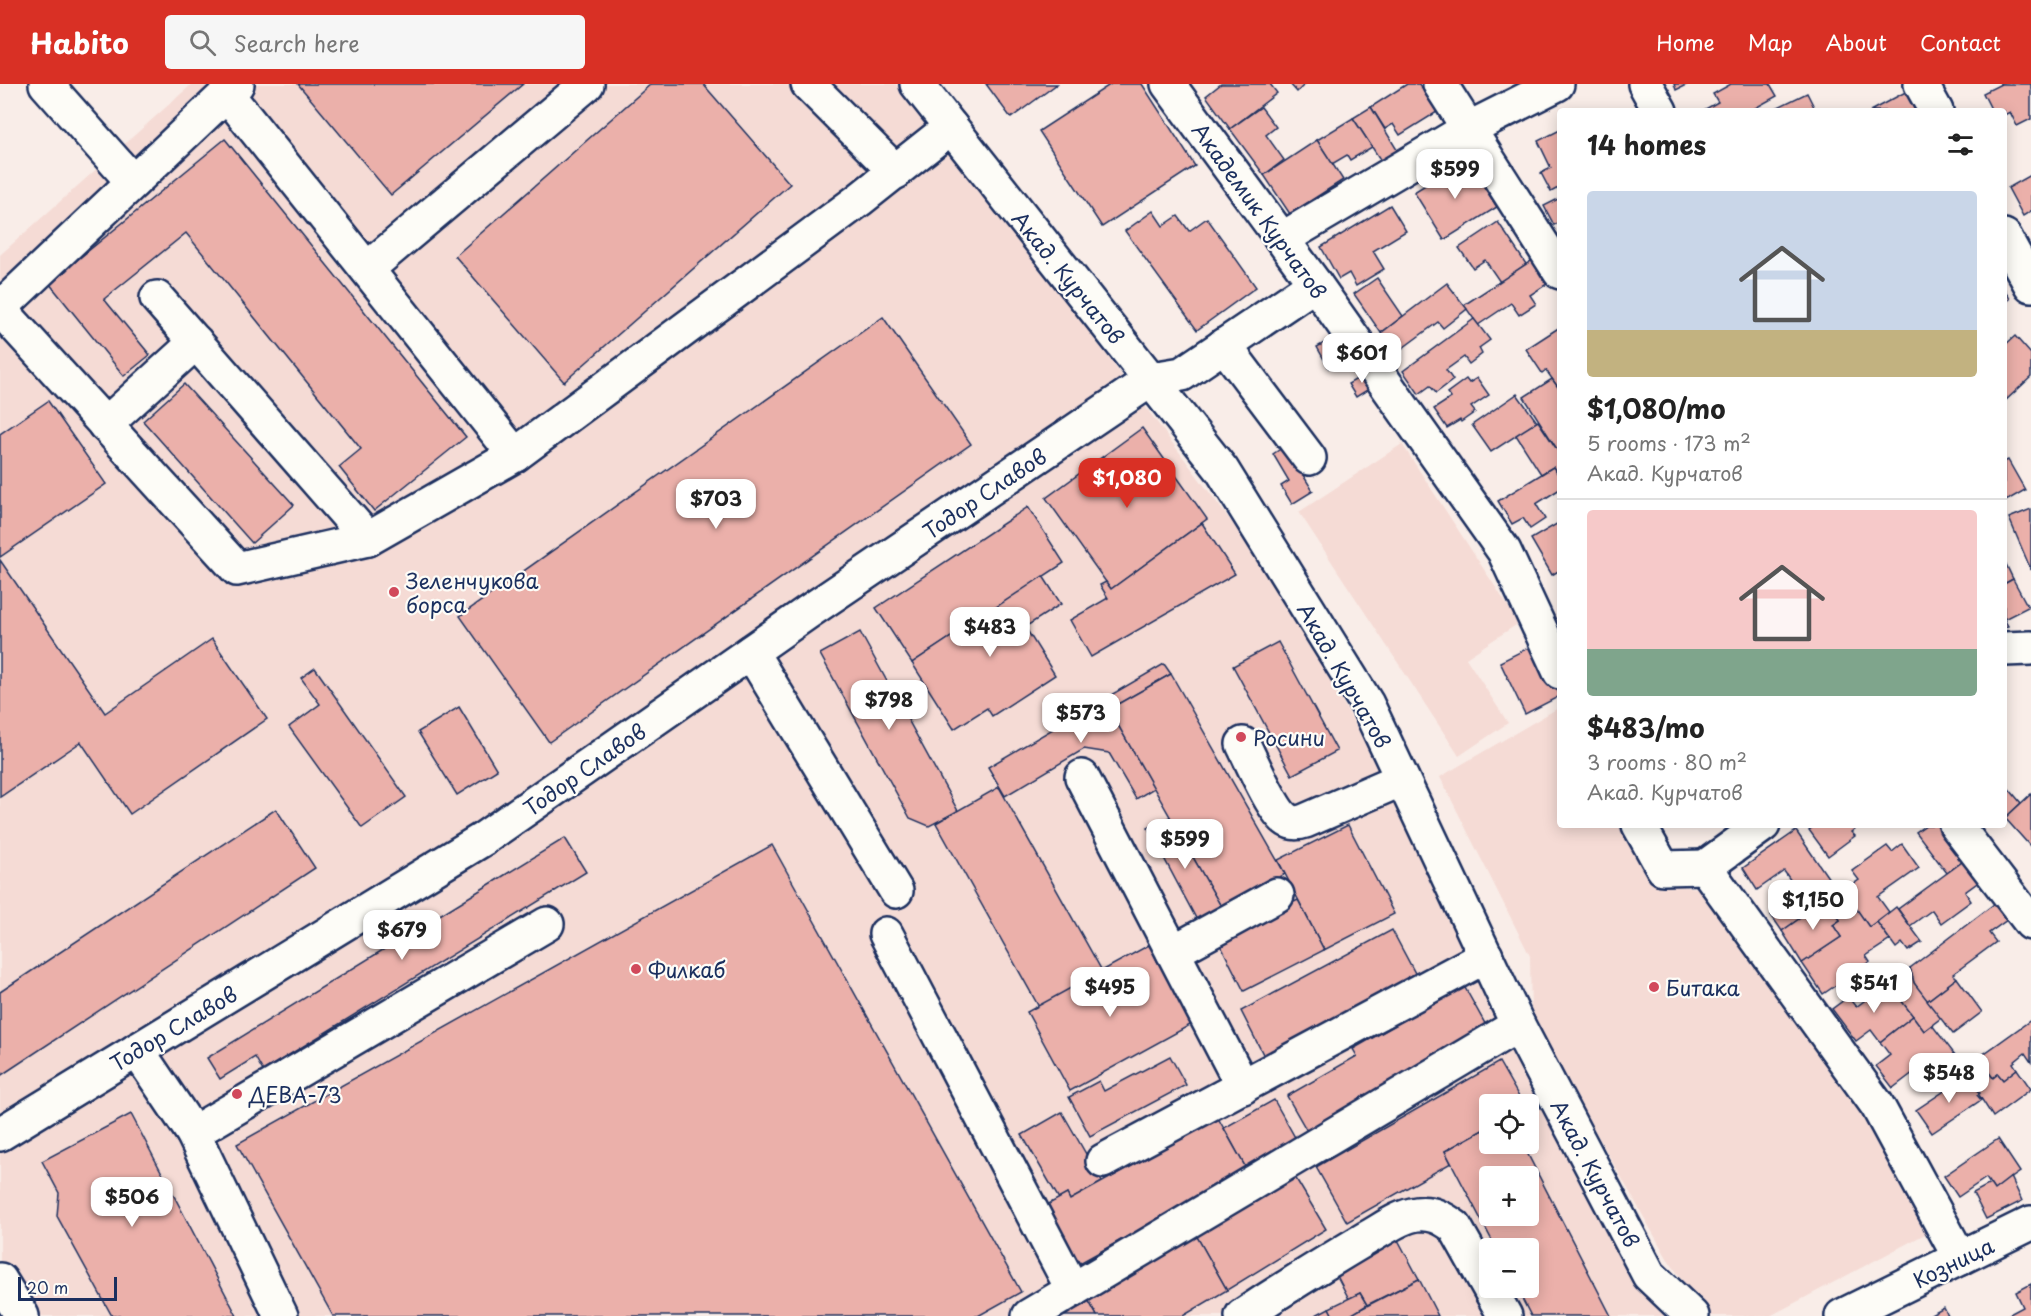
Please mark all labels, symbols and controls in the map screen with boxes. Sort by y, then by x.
search box [165,15,585,69]
text: Habito [30,21,129,64]
icon: search [186,26,219,59]
text: Search here [234,26,360,59]
text: Home [1656,26,1715,58]
text: Map [1748,26,1793,58]
text: About [1826,26,1887,58]
text: Contact [1920,26,2001,58]
street label: Академик Курчатов [1185,115,1335,305]
text: 14 homes [1587,125,1706,164]
icon: filters [1944,128,1977,161]
pin: $599 [1419,149,1491,200]
text: $599 [1430,153,1480,183]
street label: Акад. Курчатов [1005,203,1133,351]
icon: home [1728,230,1836,338]
pin: $601 [1326,333,1398,384]
text: $601 [1336,337,1388,367]
text: $1,080/mo [1587,389,1725,428]
text: 5 rooms · 173 m² [1587,428,1751,458]
street label: Тодор Славов [916,440,1052,546]
pin: $1,080 [1078,458,1176,509]
text: Акад. Курчатов [1587,458,1743,488]
text: $1,080 [1093,462,1161,492]
pin: $703 [680,479,752,530]
text: $703 [690,483,742,513]
icon: home [1728,549,1836,657]
place label: Зеленчукова борса [406,564,539,620]
marker: Зеленчукова борса [387,585,401,599]
street label: Акад. Курчатов [1290,596,1400,754]
pin: $483 [954,607,1026,658]
text: $483 [964,611,1016,641]
pin: $798 [853,680,925,731]
text: $798 [865,684,913,714]
pin: $573 [1045,693,1117,744]
text: $573 [1056,697,1106,727]
text: $483/mo [1587,708,1704,747]
street label: Тодор Славов [516,715,652,823]
place label: Росини [1253,721,1325,753]
marker: Росини [1234,730,1248,744]
text: 3 rooms · 80 m² [1587,747,1747,777]
text: Акад. Курчатов [1587,777,1743,807]
pin: $599 [1149,819,1221,870]
text: $599 [1160,823,1210,853]
pin: $1,150 [1764,880,1862,931]
text: $1,150 [1782,884,1844,914]
pin: $679 [366,910,438,961]
text: $679 [377,914,427,944]
place label: Филкаб [648,953,726,985]
marker: Филкаб [629,962,643,976]
pin: $541 [1838,963,1910,1014]
pin: $495 [1074,967,1146,1018]
text: $541 [1850,967,1898,997]
text: $495 [1085,971,1135,1001]
place label: Битака [1666,971,1741,1003]
street label: Тодор Славов [103,977,243,1079]
marker: Битака [1647,980,1661,994]
pin: $548 [1913,1053,1985,1104]
text: $548 [1923,1057,1975,1087]
place label: ДЕВА-73 [248,1078,342,1110]
marker: ДЕВА-73 [230,1087,244,1101]
street label: Акад. Курчатов [1543,1093,1649,1253]
map controls [1479,1094,1539,1298]
button: locate [1479,1094,1539,1154]
button: + [1479,1166,1539,1226]
pin: $506 [96,1177,168,1228]
text: $506 [105,1181,159,1211]
street label: Козница [1907,1228,2000,1295]
button: − [1479,1238,1539,1298]
scale bar [18,1274,117,1302]
text: 20 m [27,1275,68,1299]

